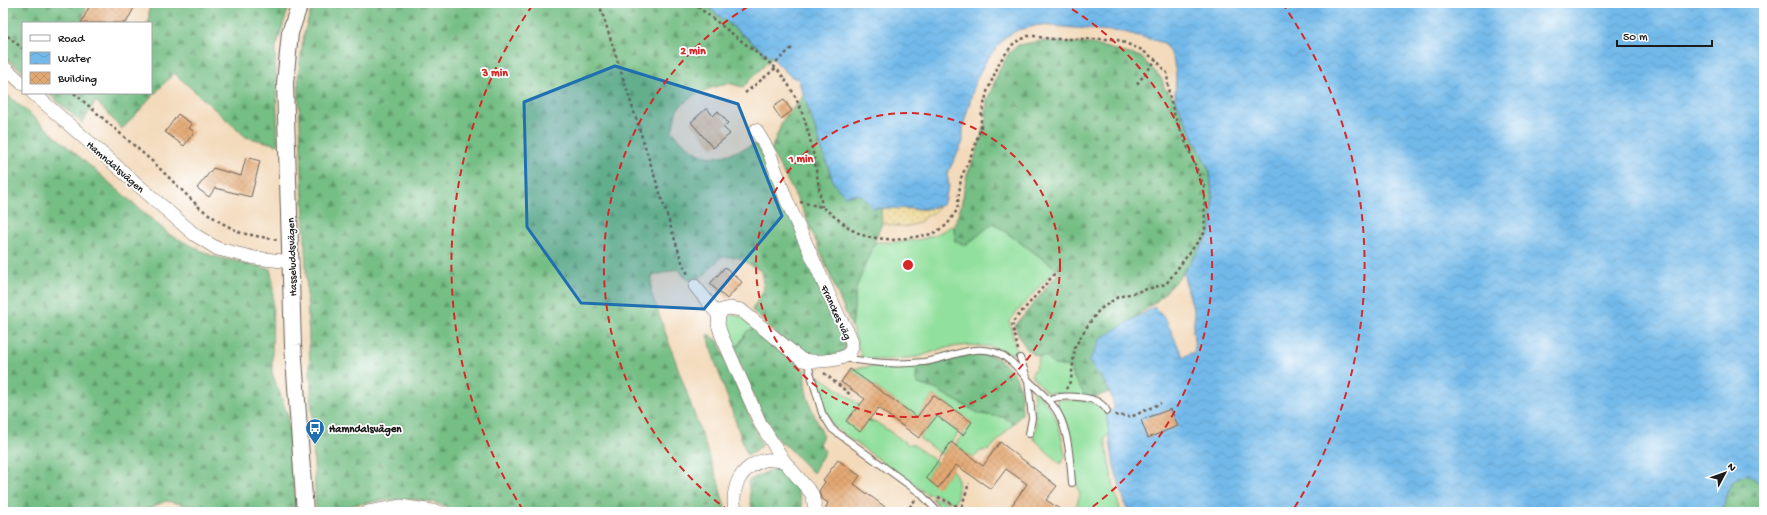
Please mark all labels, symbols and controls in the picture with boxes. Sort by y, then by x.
legend [22,22,152,94]
scale bar [1617,22,1712,48]
text: 50 m [1623,31,1648,45]
text: Road [58,33,85,47]
text: 2 min [680,45,706,59]
text: Water [58,53,92,67]
text: 3 min [481,67,508,81]
text: Building [57,73,97,87]
street label: Hamndalsvägen [83,139,147,196]
text: 1 min [788,153,814,167]
street label: Hasseluddsvägen [286,217,300,297]
centre of rings [901,258,915,272]
street label: Franckes väg [817,283,853,342]
bus stop icon: Hamndalsvägen [304,417,326,445]
place label: Hamndalsvägen [329,424,402,437]
north arrow [1705,453,1745,493]
text: N [1724,461,1738,474]

